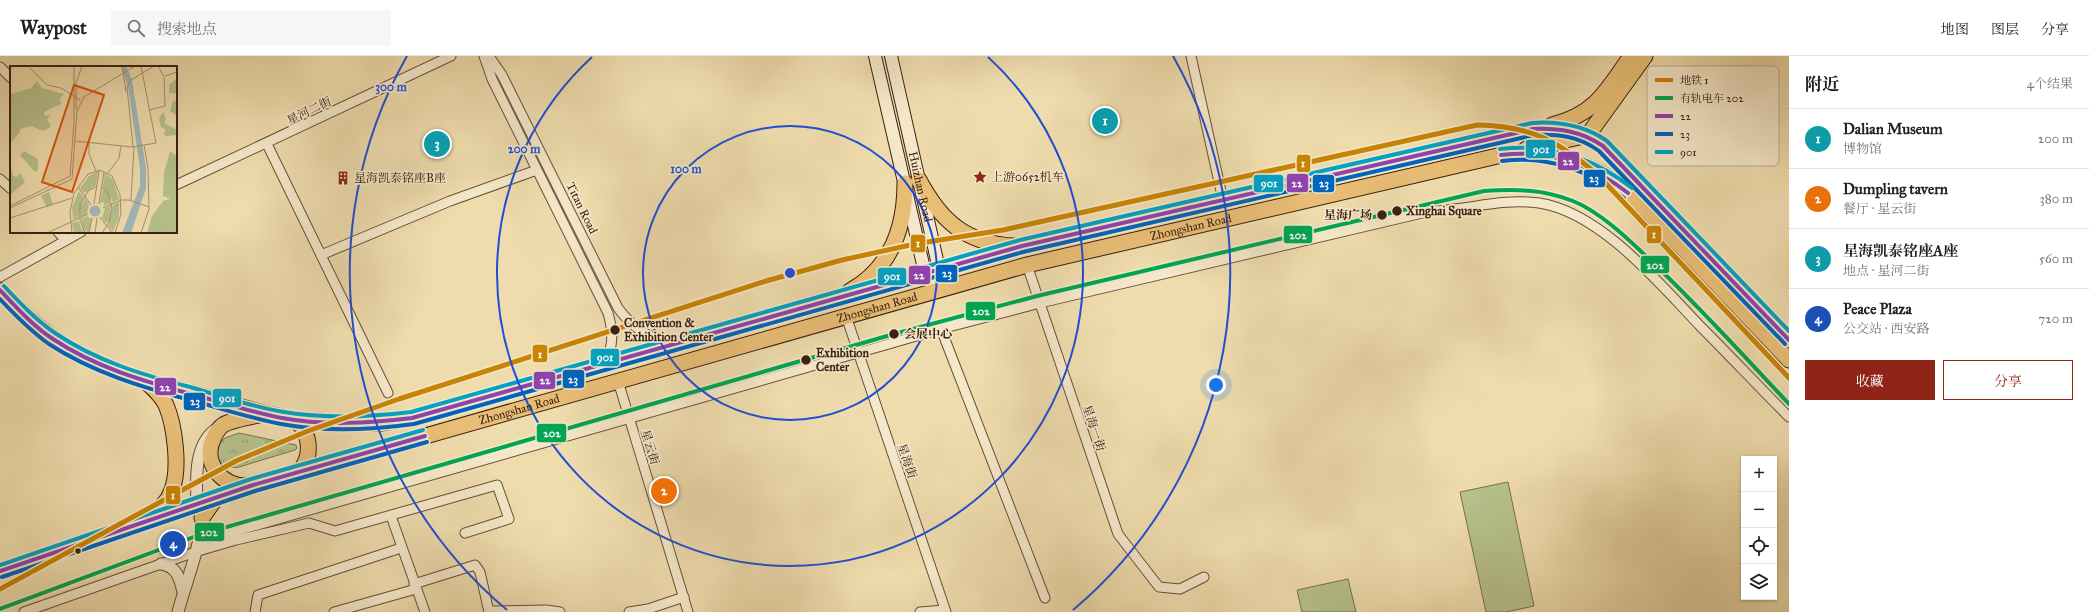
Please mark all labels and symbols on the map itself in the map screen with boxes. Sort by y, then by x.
inset map [10,66,177,233]
legend [1647,66,1779,166]
text: 地铁 1 [1680,74,1709,87]
text: 300 m [375,80,408,95]
text: 有轨电车 202 [1680,92,1744,105]
street label: 星河二街 [284,94,335,128]
pin: 1 [1092,106,1118,136]
text: 22 [1680,110,1691,123]
text: 23 [1680,128,1690,141]
pin: 3 [424,129,450,159]
line badge: 901 [1525,139,1556,159]
text: 200 m [508,142,541,156]
text: 901 [1533,143,1550,157]
text: 901 [1680,146,1697,159]
street label: Huizhan Road [906,150,935,223]
line badge: 22 [1557,151,1580,171]
line badge: 1 [1296,154,1311,173]
text: 22 [1563,155,1574,168]
text: 1 [1301,157,1306,170]
text: 100 m [670,162,703,176]
place icon: 上游0652机车 [972,169,988,185]
line badge: 23 [1583,169,1606,188]
building icon: 星海凯泰铭座B座 [335,170,351,186]
place label: 上游0652机车 [991,170,1064,184]
place label: 星海凯泰铭座B座 [354,171,446,185]
text: 23 [1589,172,1599,186]
line badge: 22 [1286,173,1309,193]
line badge: 901 [1253,174,1284,193]
line badge: 23 [1312,174,1335,193]
text: 901 [1261,177,1278,191]
text: 22 [1292,177,1303,190]
text: 23 [1319,177,1329,191]
street label: Titan Road [564,180,600,236]
marker: Xinghai Square [1390,204,1404,218]
place label: Xinghai Square [1405,204,1482,219]
place label: 星海广场 [1324,208,1372,222]
marker: 星海广场 [1375,208,1389,222]
street label: Zhongshan Road [1149,211,1233,243]
line badge: 202 [1283,225,1313,244]
line badge: 1 [1646,225,1662,244]
text: 1 [1652,228,1657,241]
text: 202 [1289,229,1307,242]
line badge: 1 [910,234,926,253]
text: 1 [916,237,921,250]
line badge: 202 [1640,255,1670,274]
text: 202 [1646,259,1664,272]
line badge: 23 [935,264,958,283]
line badge: 22 [908,265,931,285]
centre of rings [783,266,797,280]
line badge: 901 [877,267,907,286]
text: 23 [942,267,952,281]
text: 22 [914,269,925,282]
text: 901 [884,270,901,284]
street label: Zhongshan Road [835,290,919,326]
line badge: 202 [965,301,996,321]
text: 202 [972,305,990,318]
place label: Convention & Exhibition Center [624,316,713,344]
marker: Convention & Exhibition Center [608,323,622,337]
marker: 会展中心 [887,327,901,341]
place label: 会展中心 [904,327,952,341]
line badge: 1 [532,344,548,363]
place label: Exhibition Center [816,346,870,374]
text: 1 [538,348,543,361]
line badge: 901 [590,348,620,367]
text: 901 [597,351,614,365]
marker: Exhibition Center [799,353,813,367]
line badge: 23 [562,369,585,389]
line badge: 22 [533,371,556,390]
text: 23 [568,373,578,387]
text: 22 [540,374,551,387]
your location [1206,375,1226,395]
line badge: 22 [154,377,177,396]
text: 22 [160,381,171,394]
line badge: 901 [212,388,242,408]
street label: Zhongshan Road [477,391,561,427]
line badge: 23 [183,392,206,411]
text: 901 [219,392,236,406]
text: 23 [190,395,200,409]
street label: 星海一街 [1080,403,1109,454]
line badge: 202 [536,423,567,443]
text: 202 [543,427,561,440]
street label: 星云街 [638,428,662,467]
street label: 星海街 [895,442,920,481]
pin: 2 [651,476,677,506]
line badge: 1 [165,485,181,505]
text: 1 [171,489,176,502]
line badge: 202 [194,522,225,542]
text: 202 [200,526,218,539]
pin: 4 [160,529,186,559]
unlabelled marker [73,546,83,556]

